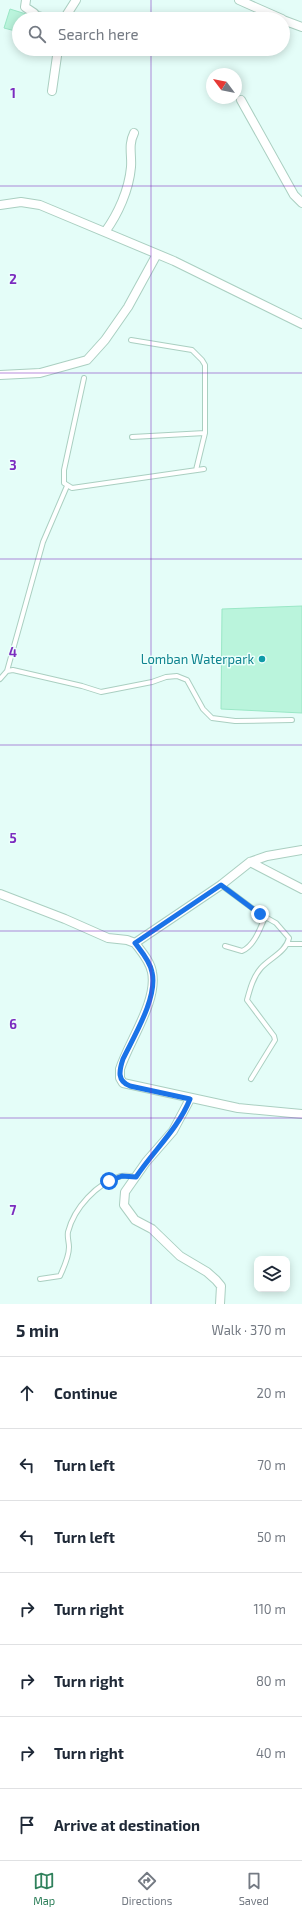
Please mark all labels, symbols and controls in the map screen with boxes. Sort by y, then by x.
search box [12,12,290,56]
icon: search [26,23,48,45]
text: Search here [58,25,139,43]
north arrow [206,68,242,104]
text: 1 [10,85,16,101]
text: 2 [9,271,17,287]
text: 3 [9,457,17,473]
text: 4 [9,644,17,660]
place label: Lomban Waterpark [141,651,254,667]
marker: Lomban Waterpark [257,654,267,664]
text: 5 [9,830,17,846]
route end [251,905,269,923]
text: 6 [9,1016,17,1032]
route start [100,1172,118,1190]
text: 7 [10,1202,17,1218]
map controls [254,1256,290,1292]
button: layers [254,1256,290,1292]
text: 5 min [16,1320,59,1340]
text: Walk · 370 m [211,1322,286,1338]
icon: ahead [16,1382,38,1404]
text: Continue [54,1384,117,1402]
text: 20 m [257,1385,286,1401]
icon: left [16,1454,38,1476]
text: Turn left [54,1456,115,1474]
text: 70 m [257,1457,286,1473]
icon: left [16,1526,38,1548]
text: Turn left [54,1528,115,1546]
text: 50 m [257,1529,286,1545]
icon: right [16,1598,38,1620]
text: Turn right [54,1600,124,1618]
text: 110 m [254,1601,286,1617]
icon: right [16,1670,38,1692]
text: Turn right [54,1672,124,1690]
text: 80 m [256,1673,286,1689]
icon: right [16,1742,38,1764]
text: Turn right [54,1744,124,1762]
text: 40 m [256,1745,286,1761]
icon: arrive [16,1814,38,1836]
text: Arrive at destination [54,1816,200,1834]
tab: Map [33,1870,55,1907]
tab: Directions [122,1870,172,1907]
tab: Saved [239,1870,269,1907]

